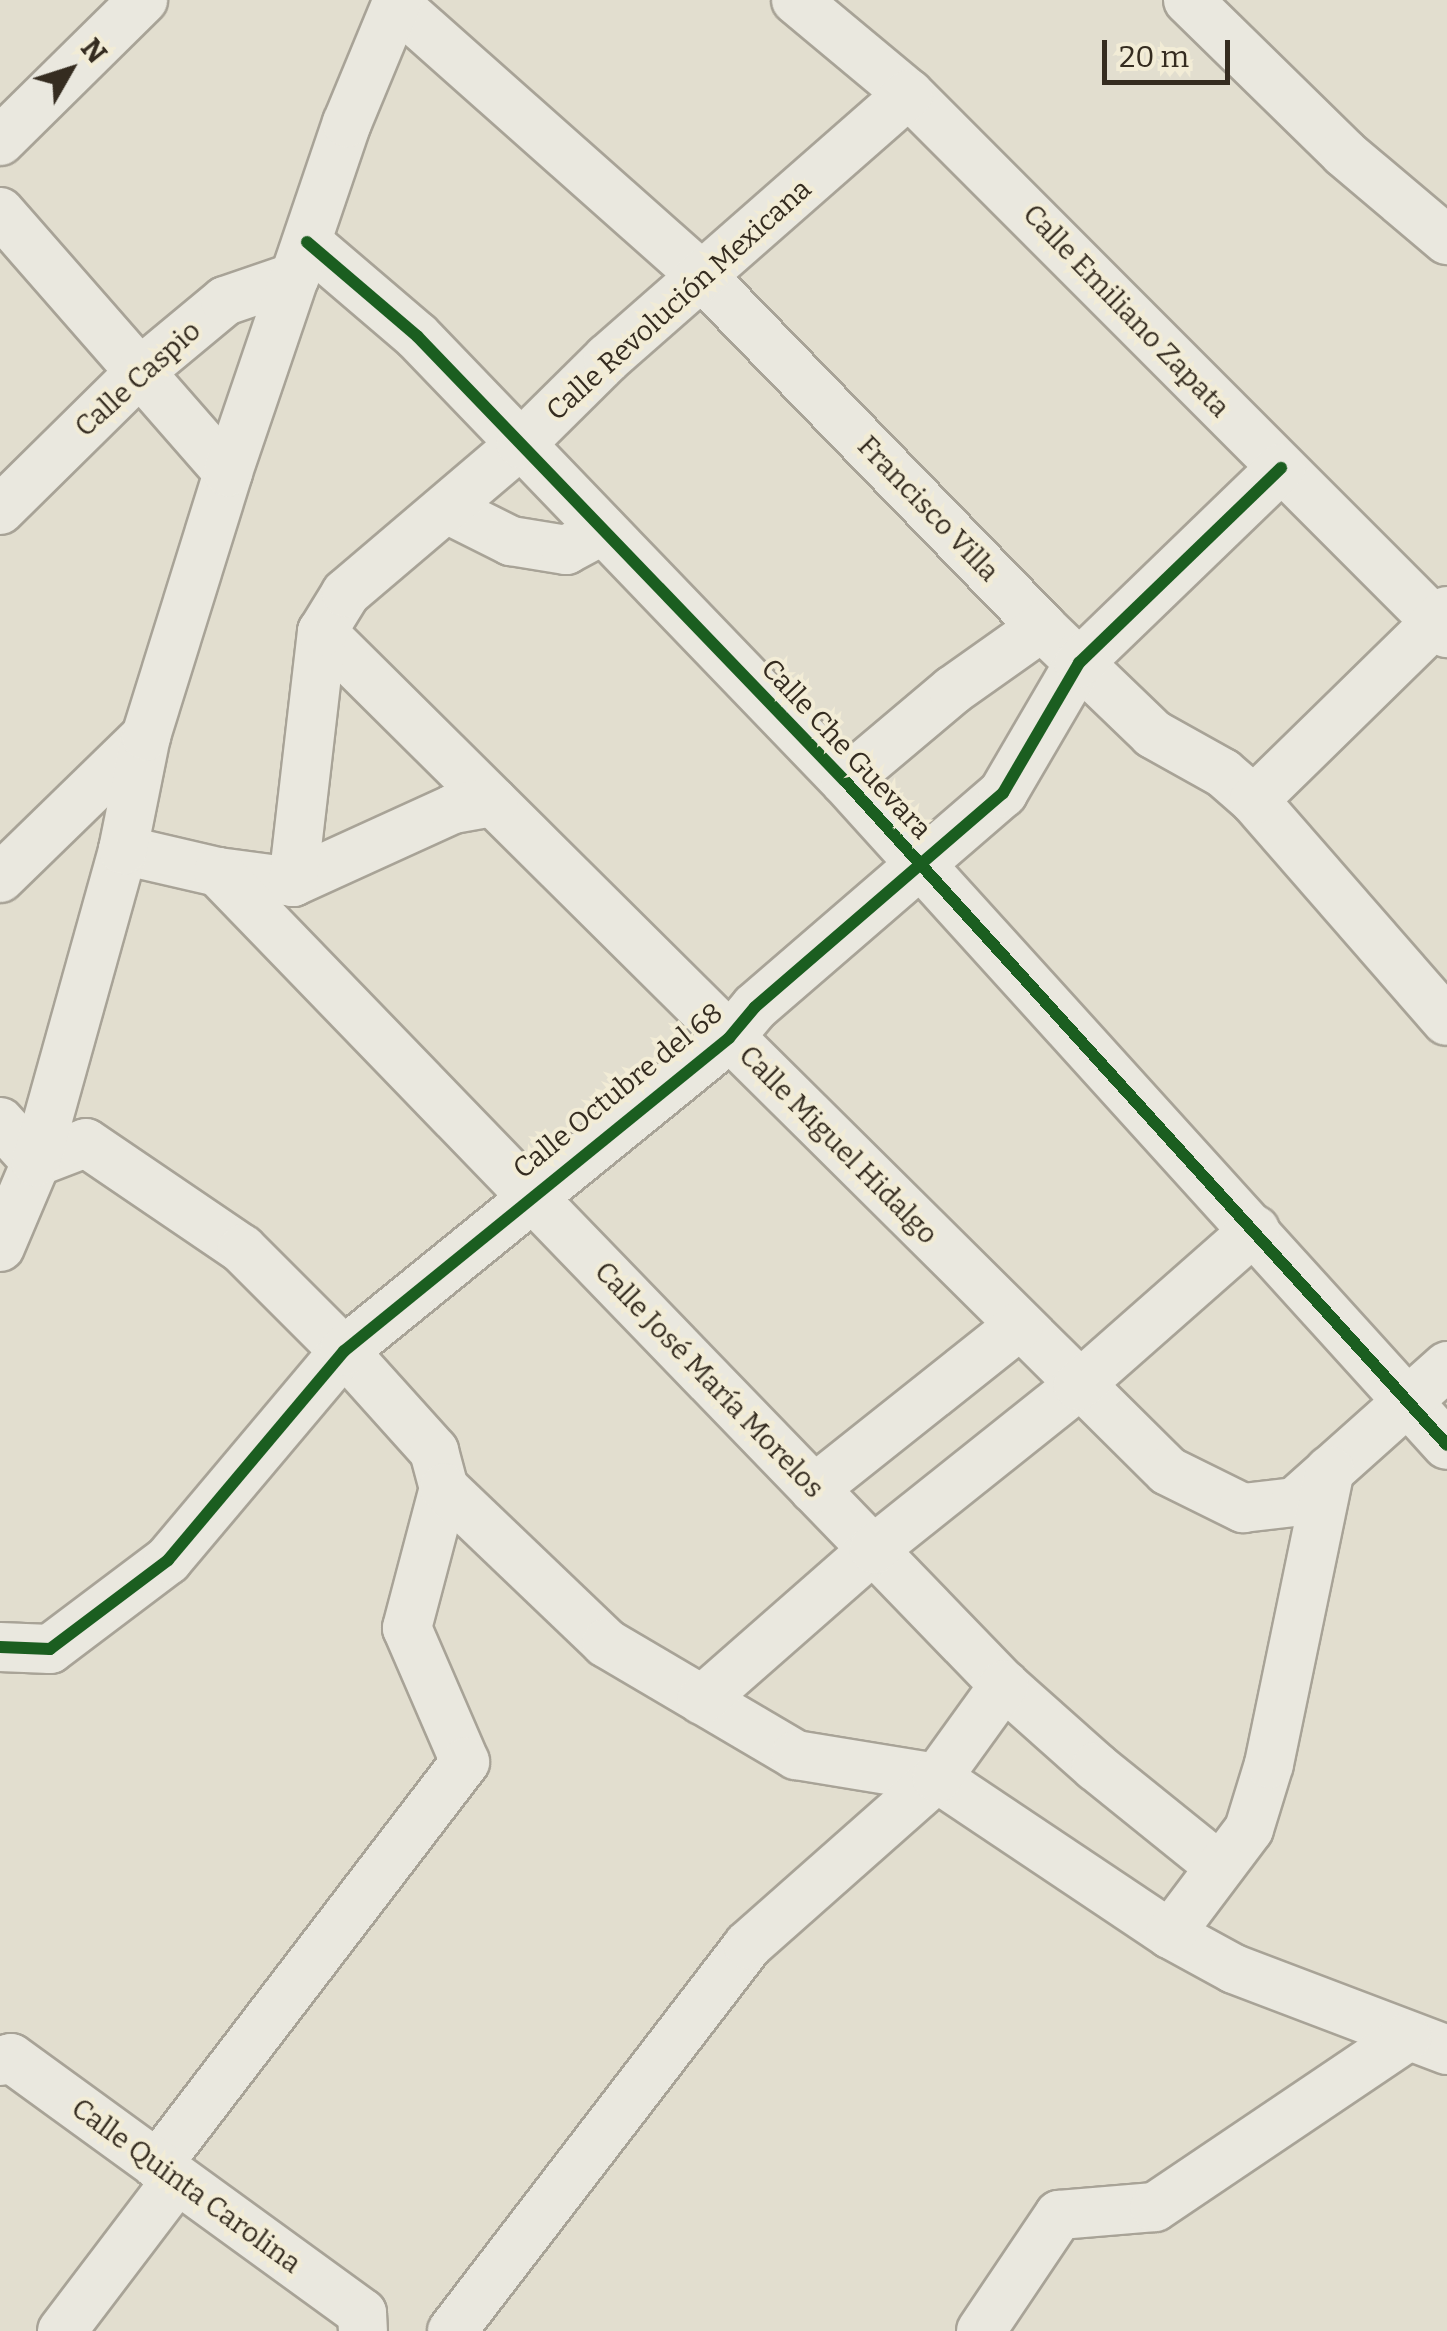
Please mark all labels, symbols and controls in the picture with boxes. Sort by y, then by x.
north arrow [20,20,120,120]
scale bar [1107,20,1234,82]
text: N [74,32,113,70]
text: 20 m [1119,39,1189,75]
street label: Calle Revolución Mexicana [540,172,818,428]
street label: Calle Emiliano Zapata [1016,198,1236,424]
street label: Calle Caspio [68,314,208,444]
street label: Francisco Villa [850,429,1006,589]
street label: Calle Che Guevara [754,652,938,846]
street label: Calle Octubre del 68 [507,996,729,1186]
street label: Calle Miguel Hidalgo [732,1039,944,1251]
street label: Calle José María Morelos [588,1255,830,1505]
street label: Calle Quinta Carolina [65,2092,307,2280]

